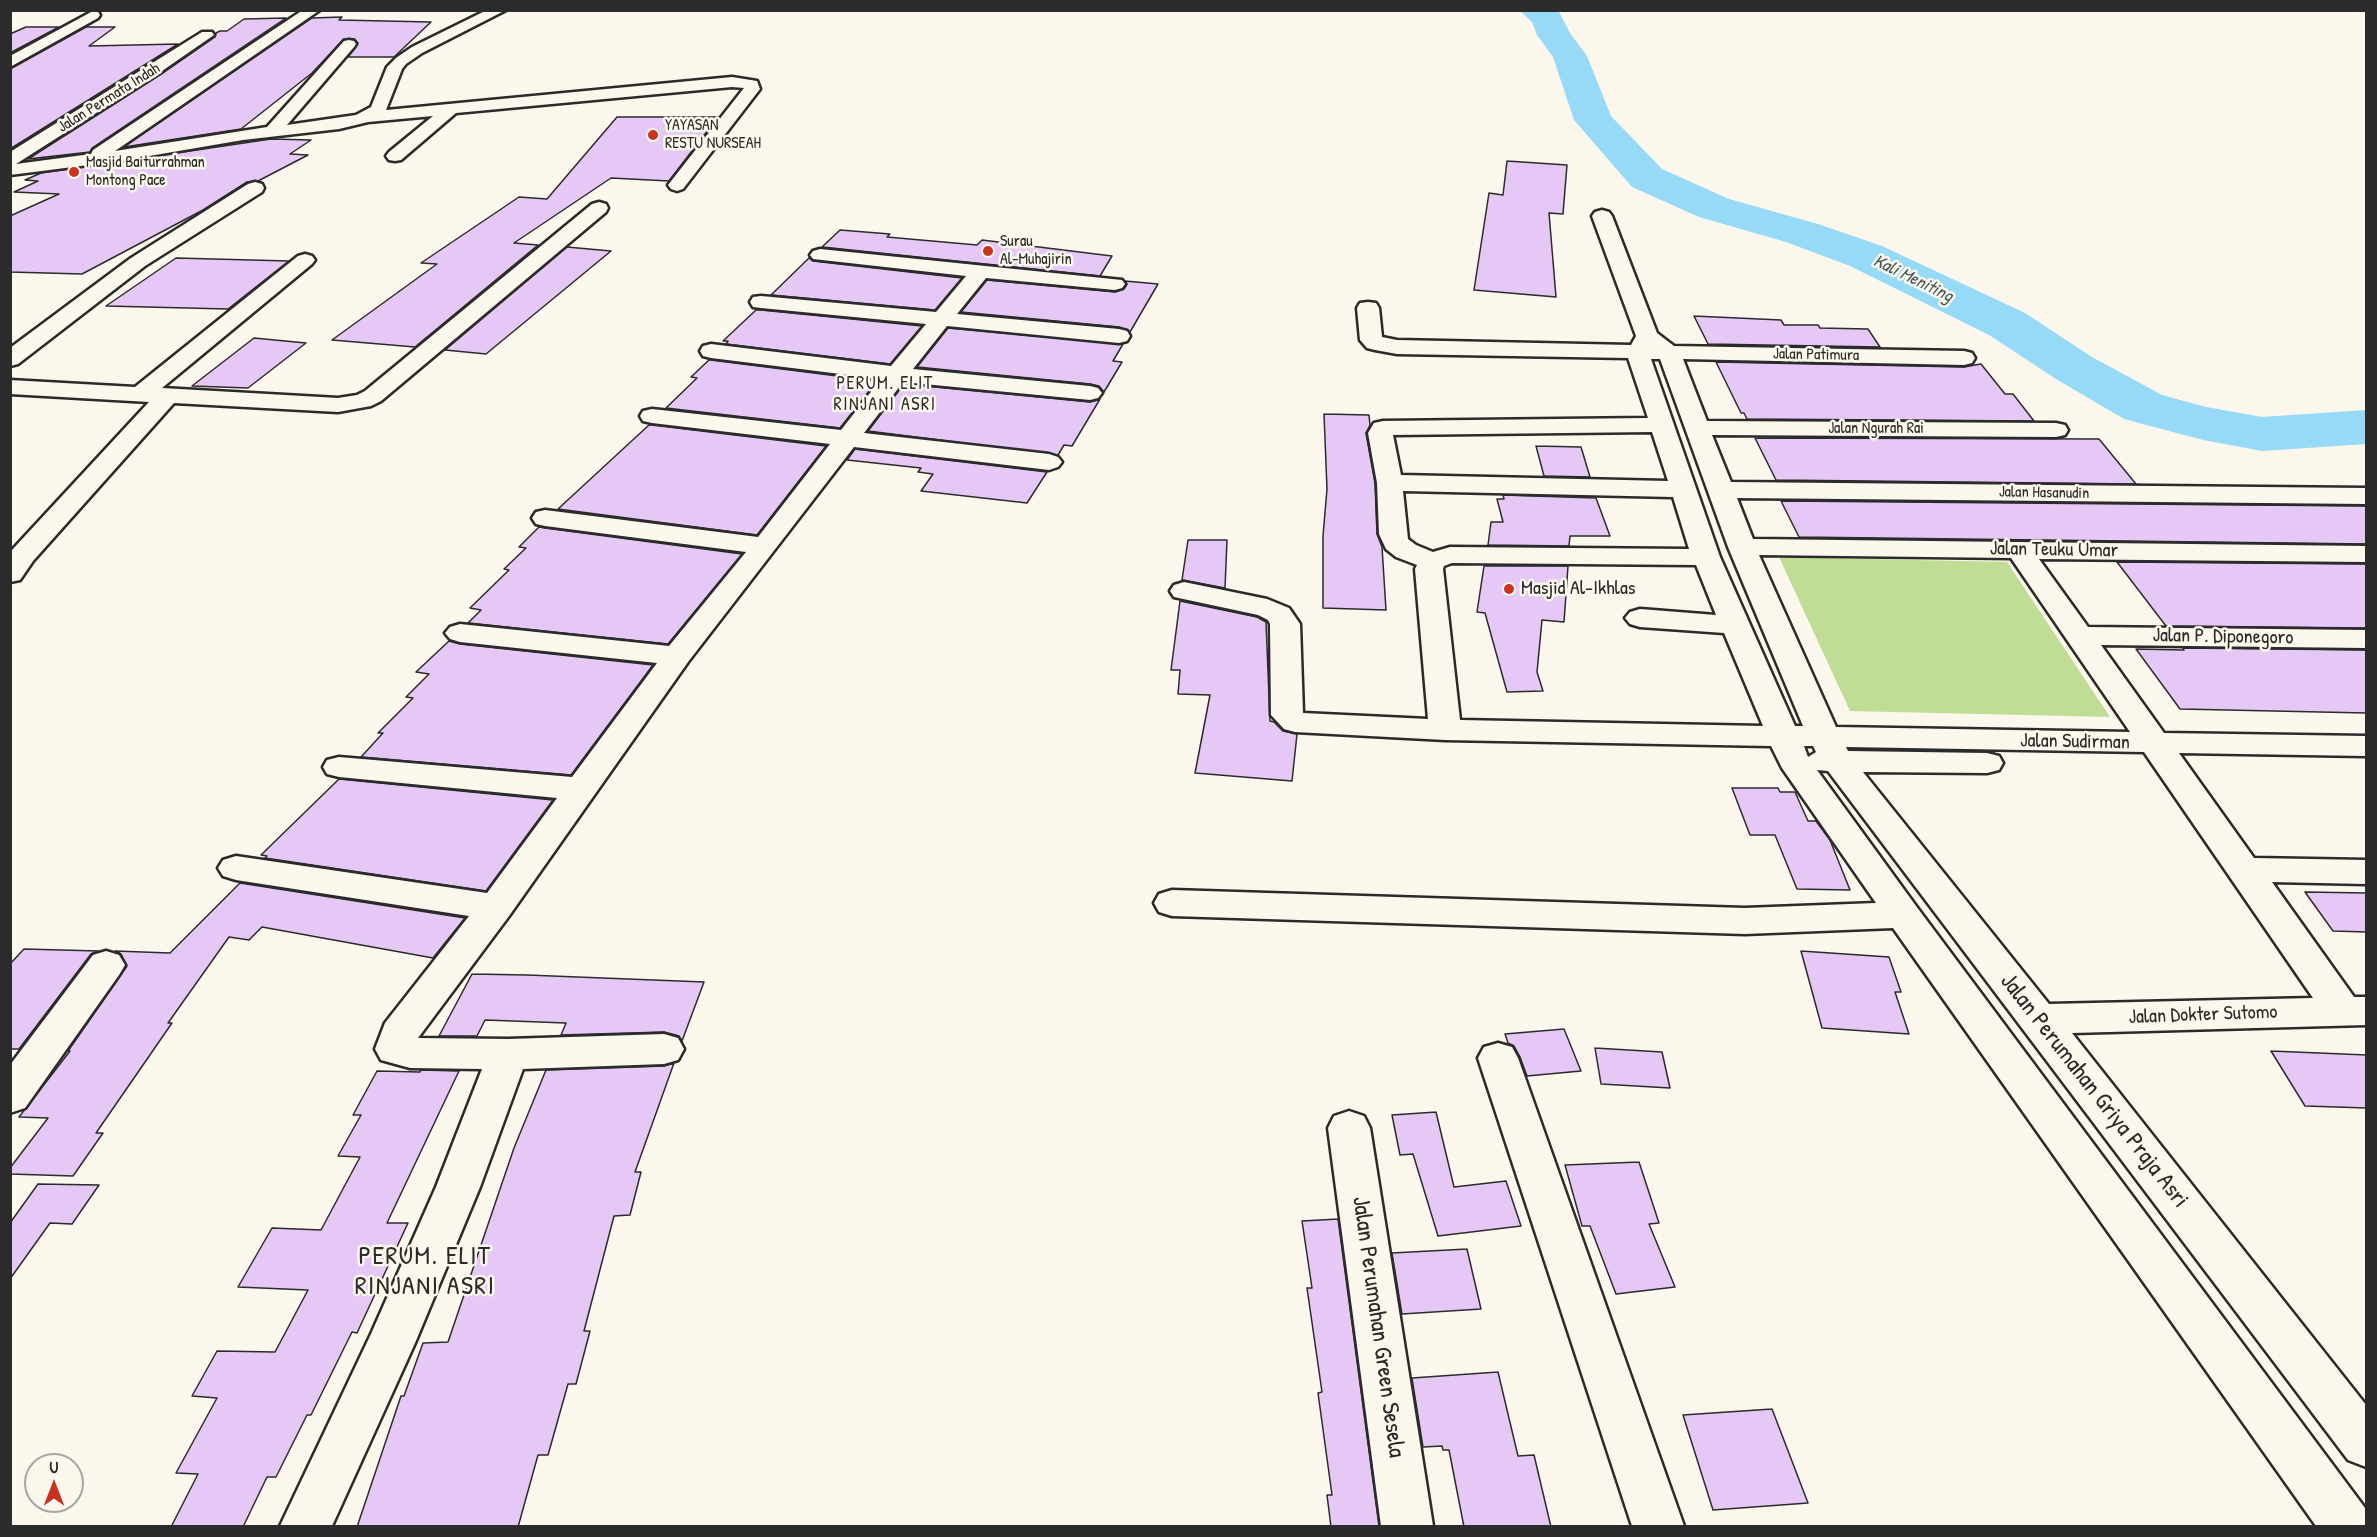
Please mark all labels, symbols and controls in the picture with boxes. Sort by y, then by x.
street label: Jalan Permata Indah [54,59,164,137]
place label: YAYASAN RESTU NURSEAH [665,116,761,154]
marker: YAYASAN RESTU NURSEAH [646,128,660,142]
place label: Masjid Baiturrahman Montong Pace [86,153,205,191]
marker: Masjid Baiturrahman Montong Pace [67,165,81,179]
place label: Surau Al-Muhajirin [1000,232,1072,270]
marker: Surau Al-Muhajirin [981,244,995,258]
water label: Kali Meniting [1870,250,1956,308]
street label: Jalan Patimura [1773,345,1859,365]
district label: PERUM. ELIT RINJANI ASRI [834,373,936,416]
street label: Jalan Ngurah Rai [1828,419,1924,439]
street label: Jalan Hasanudin [1999,483,2089,503]
street label: Jalan Teuku Umar [1990,537,2118,563]
place label: Masjid Al-Ikhlas [1521,577,1635,601]
marker: Masjid Al-Ikhlas [1502,582,1516,596]
street label: Jalan P. Diponegoro [2152,624,2294,650]
street label: Jalan Sudirman [2020,729,2130,755]
street label: Jalan Perumahan Griya Praja Asri [1994,968,2194,1214]
street label: Jalan Dokter Sutomo [2128,1000,2278,1030]
street label: Jalan Perumahan Green Sesela [1345,1195,1411,1459]
district label: PERUM. ELIT RINJANI ASRI [355,1241,495,1302]
north arrow [24,1453,84,1513]
text: U [50,1456,58,1478]

